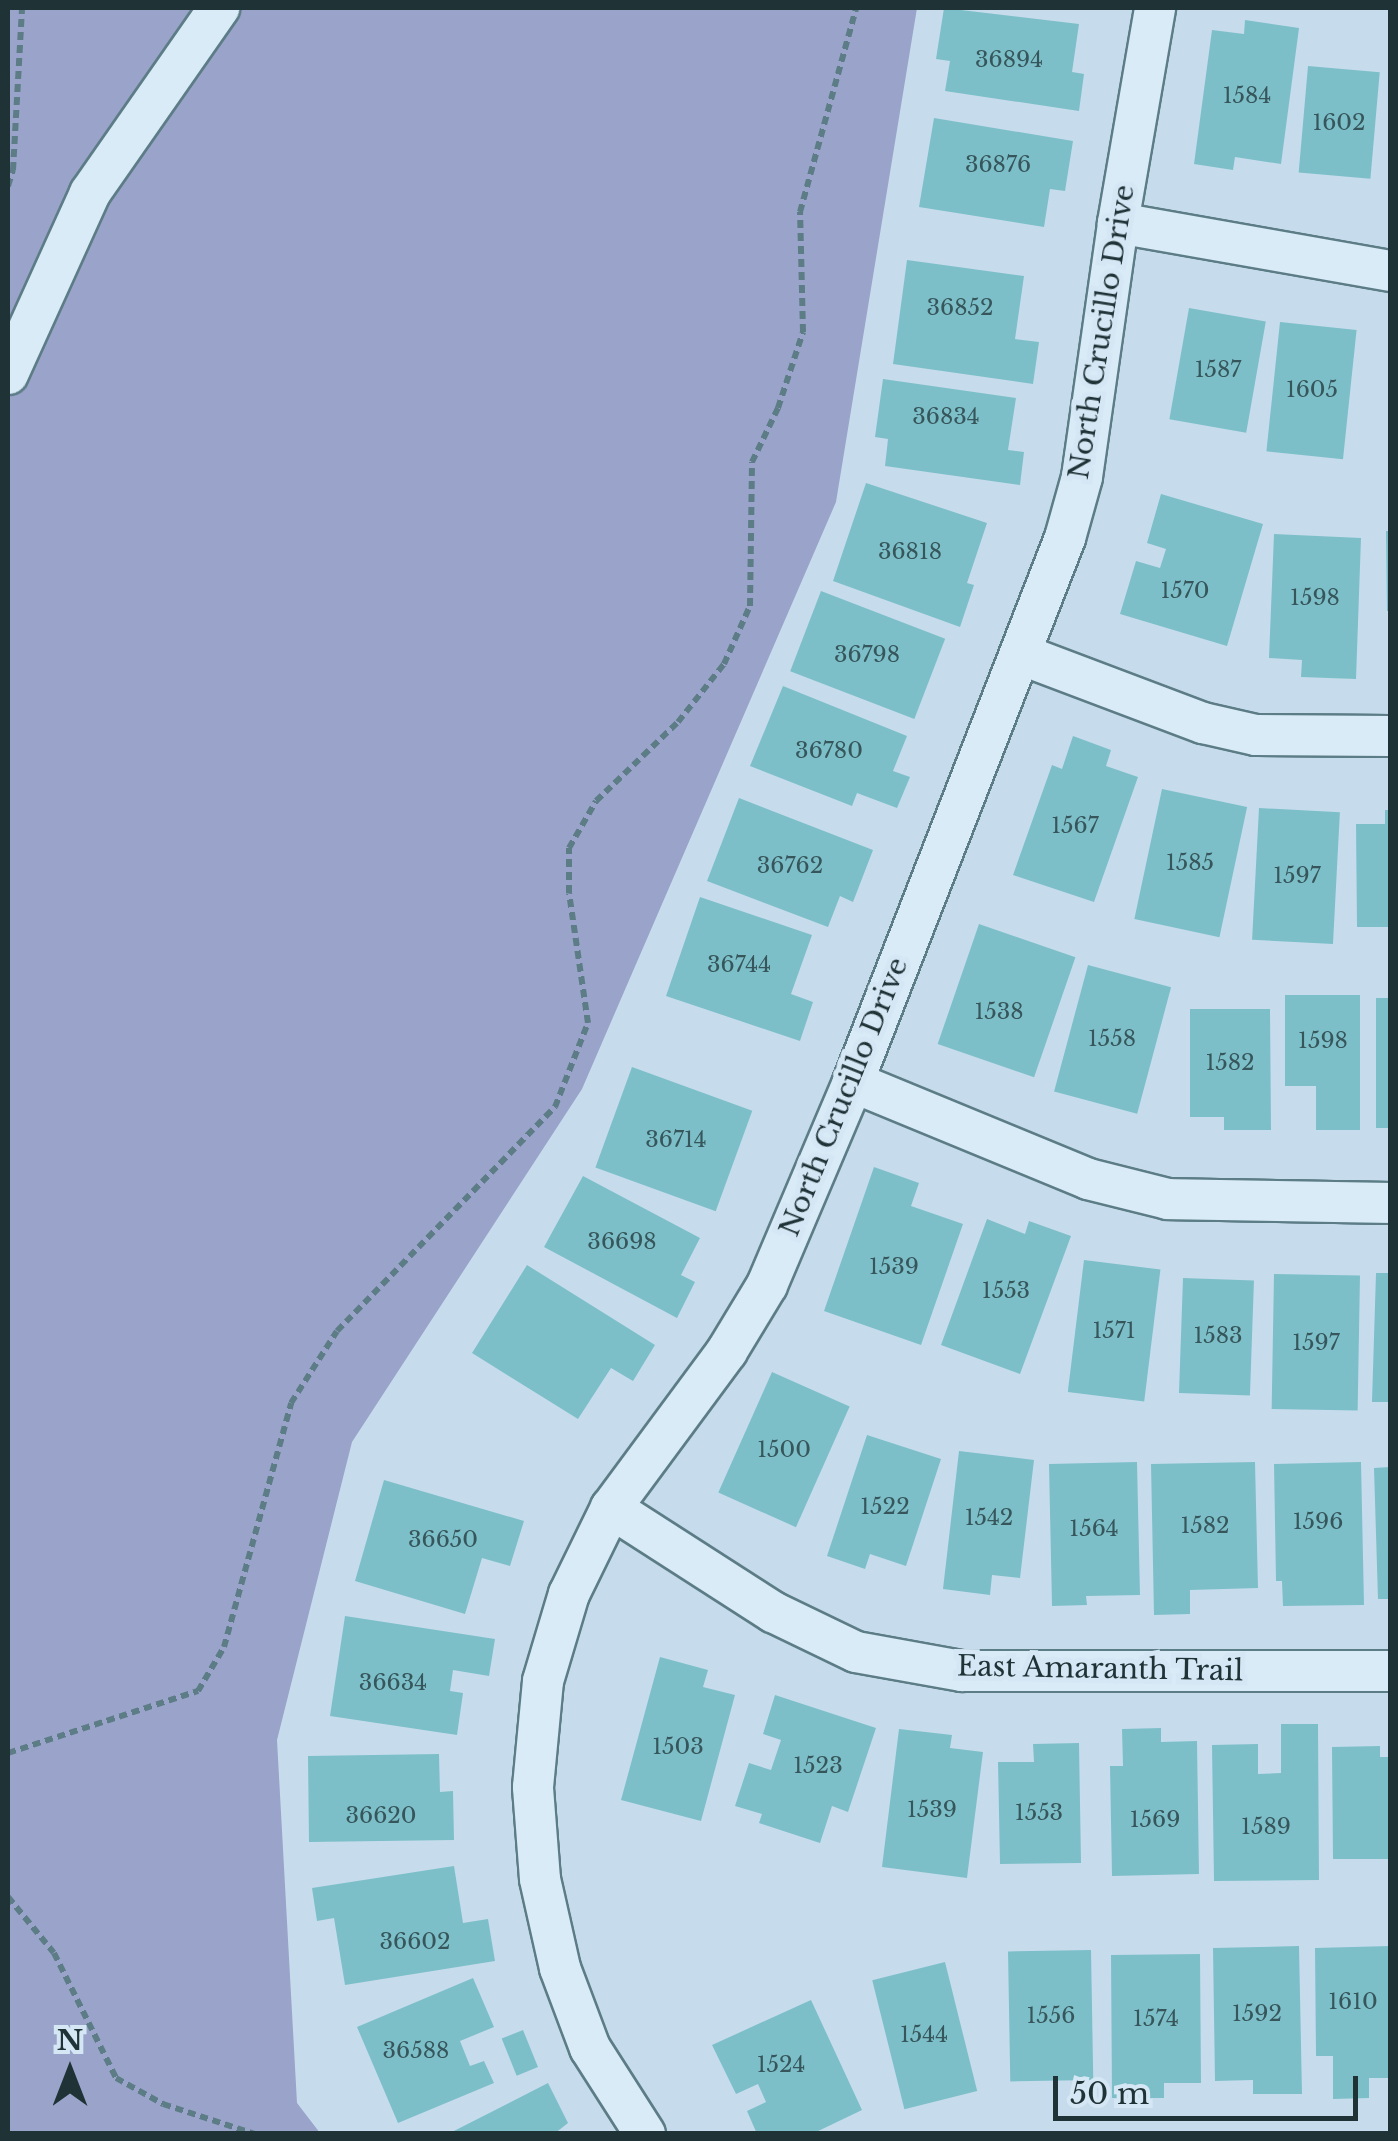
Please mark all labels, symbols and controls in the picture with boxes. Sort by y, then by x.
house number: 36894 [975,47,1043,73]
house number: 1584 [1223,83,1271,109]
house number: 1602 [1312,110,1366,136]
house number: 36876 [965,152,1031,178]
street label: North Crucillo Drive [1062,182,1142,482]
house number: 36852 [926,295,994,321]
house number: 1587 [1195,357,1241,383]
house number: 1605 [1286,377,1338,403]
house number: 36834 [912,404,980,430]
house number: 36818 [878,539,942,565]
house number: 1570 [1160,578,1210,604]
house number: 1598 [1290,585,1340,611]
house number: 36798 [834,642,900,668]
house number: 36780 [795,738,863,764]
house number: 1567 [1051,813,1099,839]
house number: 1585 [1166,850,1214,876]
house number: 36762 [757,853,823,879]
house number: 1597 [1273,863,1321,889]
house number: 36744 [707,952,771,978]
street label: North Crucillo Drive [773,953,915,1241]
house number: 1538 [974,999,1024,1025]
house number: 1558 [1088,1026,1136,1052]
house number: 1598 [1298,1028,1348,1054]
house number: 1582 [1205,1050,1255,1076]
house number: 36714 [645,1127,707,1153]
house number: 36698 [587,1229,657,1255]
house number: 1539 [869,1254,919,1280]
house number: 1553 [982,1278,1030,1304]
house number: 1571 [1092,1318,1136,1344]
house number: 1583 [1193,1323,1243,1349]
house number: 1597 [1292,1330,1340,1356]
house number: 1500 [757,1437,811,1463]
house number: 1522 [860,1494,910,1520]
house number: 1542 [965,1505,1013,1531]
house number: 1596 [1293,1509,1343,1535]
house number: 1582 [1180,1513,1230,1539]
house number: 1564 [1069,1516,1119,1542]
house number: 36650 [408,1527,478,1553]
street label: East Amaranth Trail [956,1650,1244,1688]
house number: 36634 [359,1670,427,1696]
house number: 1503 [652,1734,704,1760]
house number: 1523 [793,1753,843,1779]
house number: 1539 [907,1797,957,1823]
house number: 1553 [1015,1800,1063,1826]
house number: 36620 [345,1803,417,1829]
house number: 1569 [1130,1807,1180,1833]
house number: 1589 [1241,1814,1291,1840]
house number: 36602 [379,1929,451,1955]
house number: 1610 [1328,1989,1378,2015]
house number: 1592 [1232,2001,1282,2027]
house number: 1556 [1027,2003,1075,2029]
house number: 1574 [1133,2006,1179,2032]
north arrow [20,2021,120,2121]
house number: 1544 [900,2022,948,2048]
text: N [57,2023,83,2058]
house number: 36588 [383,2038,449,2064]
house number: 1524 [757,2052,805,2078]
scale bar [1058,2056,1363,2118]
text: 50 m [1070,2075,1149,2112]

